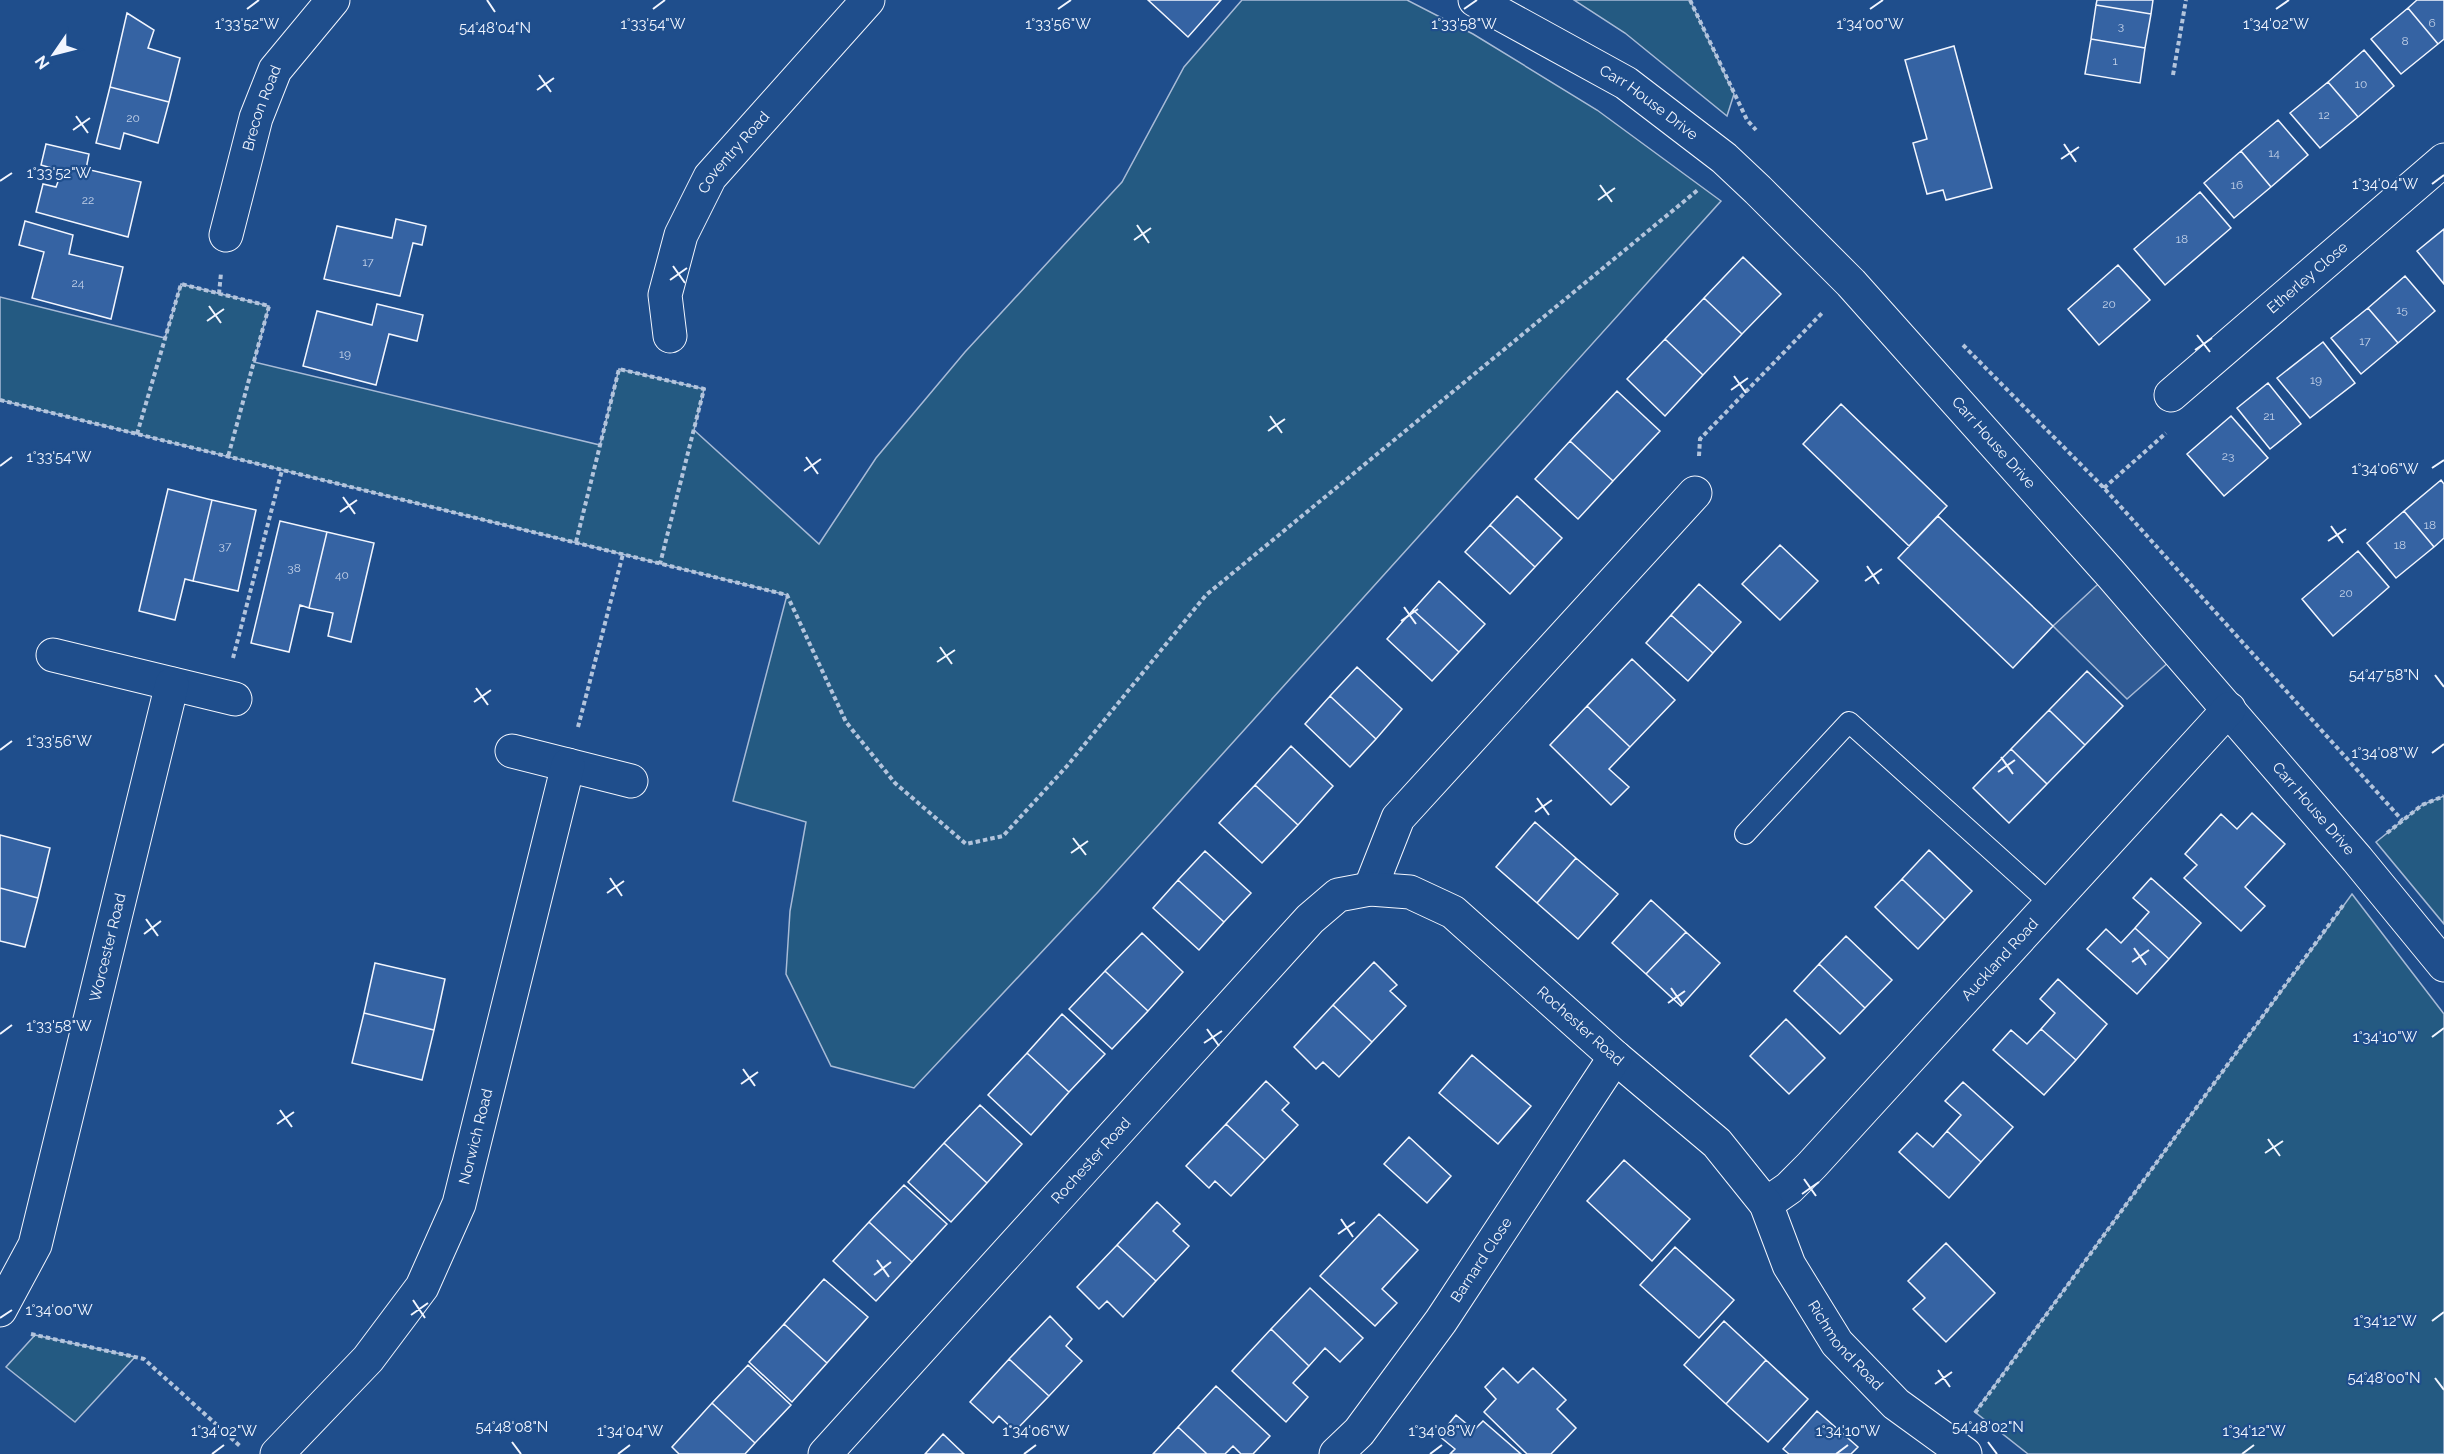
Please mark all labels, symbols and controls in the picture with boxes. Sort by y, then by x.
text: 1°33'52"W [215,15,280,33]
text: 1°33'54"W [621,15,686,33]
text: 1°33'56"W [1025,15,1091,33]
text: 1°33'58"W [1431,15,1497,33]
text: 1°34'00"W [1836,15,1904,33]
text: 1°34'02"W [2243,15,2309,33]
house number: 6 [2428,16,2436,30]
text: 54°48'04"N [459,19,531,37]
house number: 3 [2118,19,2124,33]
north arrow [24,24,84,84]
house number: 8 [2401,34,2409,48]
text: N [31,52,53,73]
house number: 1 [2112,54,2118,68]
street label: Carr House Drive [1596,61,1702,144]
street label: Brecon Road [239,63,285,153]
house number: 10 [2355,77,2367,91]
street label: Coventry Road [694,108,773,196]
house number: 12 [2318,108,2330,122]
house number: 20 [126,111,140,125]
house number: 14 [2268,146,2280,160]
text: 1°33'52"W [27,164,92,182]
text: 1°34'04"W [2352,175,2418,193]
house number: 16 [2231,178,2243,192]
house number: 22 [82,193,94,207]
house number: 18 [2176,232,2188,246]
street label: Etherley Close [2263,238,2352,317]
house number: 17 [362,255,374,269]
house number: 24 [72,276,85,290]
house number: 20 [2102,297,2116,311]
house number: 15 [2396,303,2408,317]
house number: 17 [2359,334,2371,348]
house number: 19 [339,347,351,361]
house number: 19 [2310,373,2322,387]
street label: Carr House Drive [1948,393,2039,492]
house number: 21 [2263,409,2275,423]
text: 1°33'54"W [27,448,92,466]
house number: 23 [2222,449,2234,463]
text: 1°34'06"W [2351,460,2419,478]
house number: 18 [2424,518,2436,532]
house number: 18 [2394,538,2406,552]
house number: 37 [219,539,232,553]
house number: 38 [287,561,301,575]
house number: 40 [335,568,349,582]
house number: 20 [2339,586,2353,600]
text: 54°47'58"N [2349,666,2419,684]
text: 1°33'56"W [26,732,92,750]
text: 1°34'08"W [2352,744,2419,762]
street label: Carr House Drive [2268,758,2359,859]
street label: Worcester Road [86,891,130,1004]
street label: Auckland Road [1958,915,2042,1004]
street label: Rochester Road [1533,983,1627,1069]
text: 1°33'58"W [26,1017,92,1035]
text: 1°34'10"W [2353,1028,2418,1046]
street label: Norwich Road [455,1087,496,1186]
street label: Rochester Road [1047,1114,1135,1207]
street label: Barnard Close [1447,1214,1516,1306]
street label: Richmond Road [1804,1297,1887,1394]
text: 1°34'00"W [25,1301,93,1319]
text: 1°34'12"W [2353,1312,2417,1330]
text: 54°48'00"N [2347,1369,2421,1387]
text: 54°48'08"N [476,1418,548,1436]
text: 54°48'02"N [1952,1418,2024,1436]
text: 1°34'02"W [191,1422,257,1440]
text: 1°34'04"W [597,1422,663,1440]
text: 1°34'06"W [1002,1422,1070,1440]
text: 1°34'08"W [1409,1422,1476,1440]
text: 1°34'10"W [1816,1422,1881,1440]
text: 1°34'12"W [2222,1422,2286,1440]

